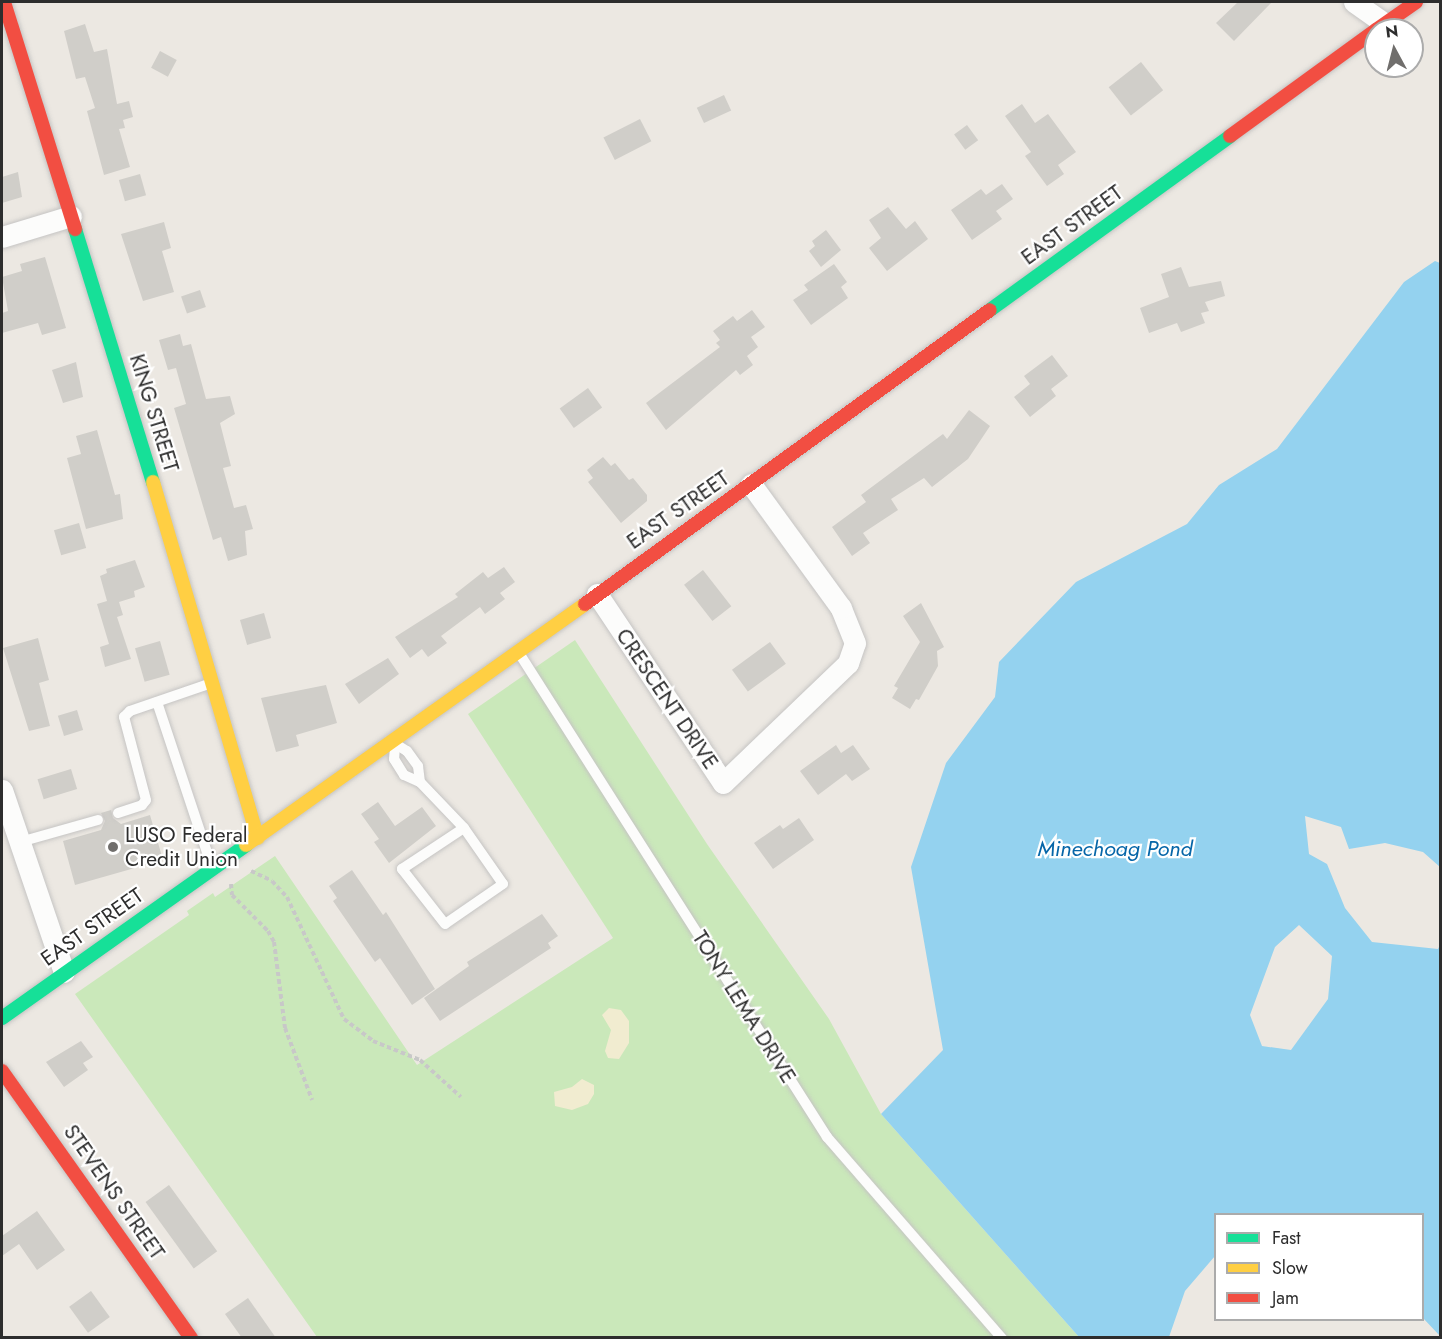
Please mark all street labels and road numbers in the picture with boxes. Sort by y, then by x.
street label: EAST STREET [1017,180,1127,270]
street label: KING STREET [124,351,184,475]
street label: EAST STREET [622,466,734,554]
street label: CRESCENT DRIVE [611,624,723,774]
street label: EAST STREET [36,883,148,971]
street label: TONY LEMA DRIVE [687,926,801,1088]
street label: STEVENS STREET [58,1120,170,1264]

